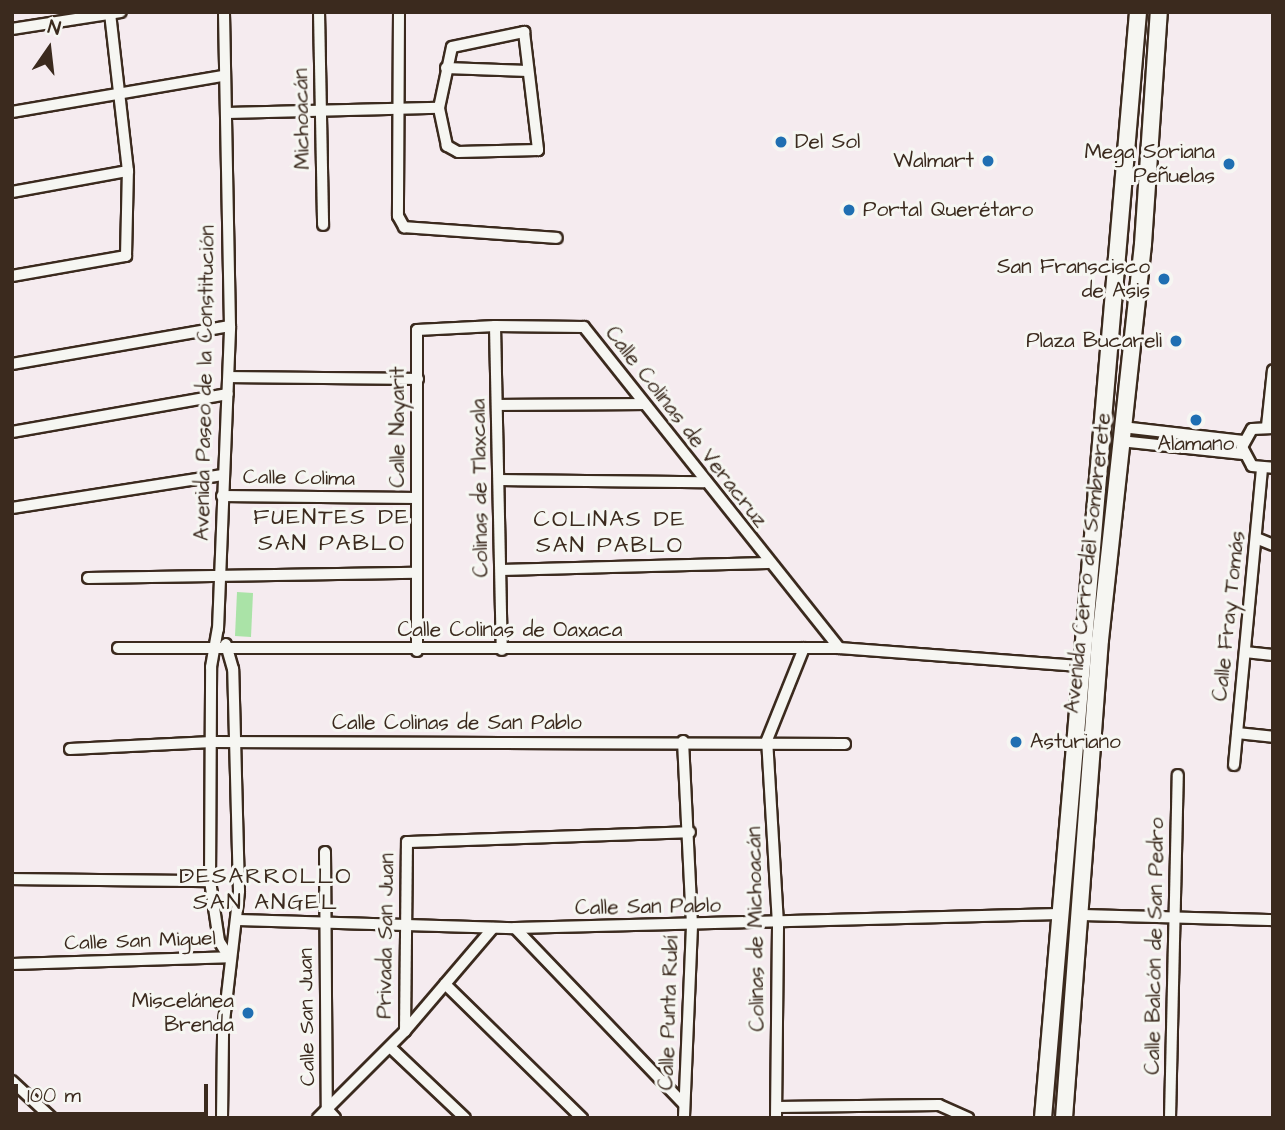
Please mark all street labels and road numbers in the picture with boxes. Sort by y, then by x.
street label: Michoacán [289,68,315,170]
street label: Avenida Paseo de la Constitución [190,225,220,541]
street label: Calle Colinas de Veracruz [600,321,772,533]
street label: Calle Nayarit [385,366,411,488]
street label: Colinas de Tlaxcala [466,398,494,578]
street label: Avenida Cerro del Sombrerete [1060,412,1116,714]
street label: Calle Colima [243,464,355,492]
street label: Calle Fray Tomás [1208,530,1250,702]
street label: Calle Colinas de Oaxaca [397,617,623,643]
street label: Calle Colinas de San Pablo [332,710,582,736]
street label: Calle Balcón de San Pedro [1140,817,1170,1075]
street label: Colinas de Michoacán [742,826,770,1032]
street label: Privada San Juan [372,853,400,1019]
street label: Calle San Pablo [575,893,721,921]
street label: Calle San Miguel [64,926,216,956]
street label: Calle Punta Rubí [654,935,684,1091]
street label: Calle San Juan [293,948,321,1086]

